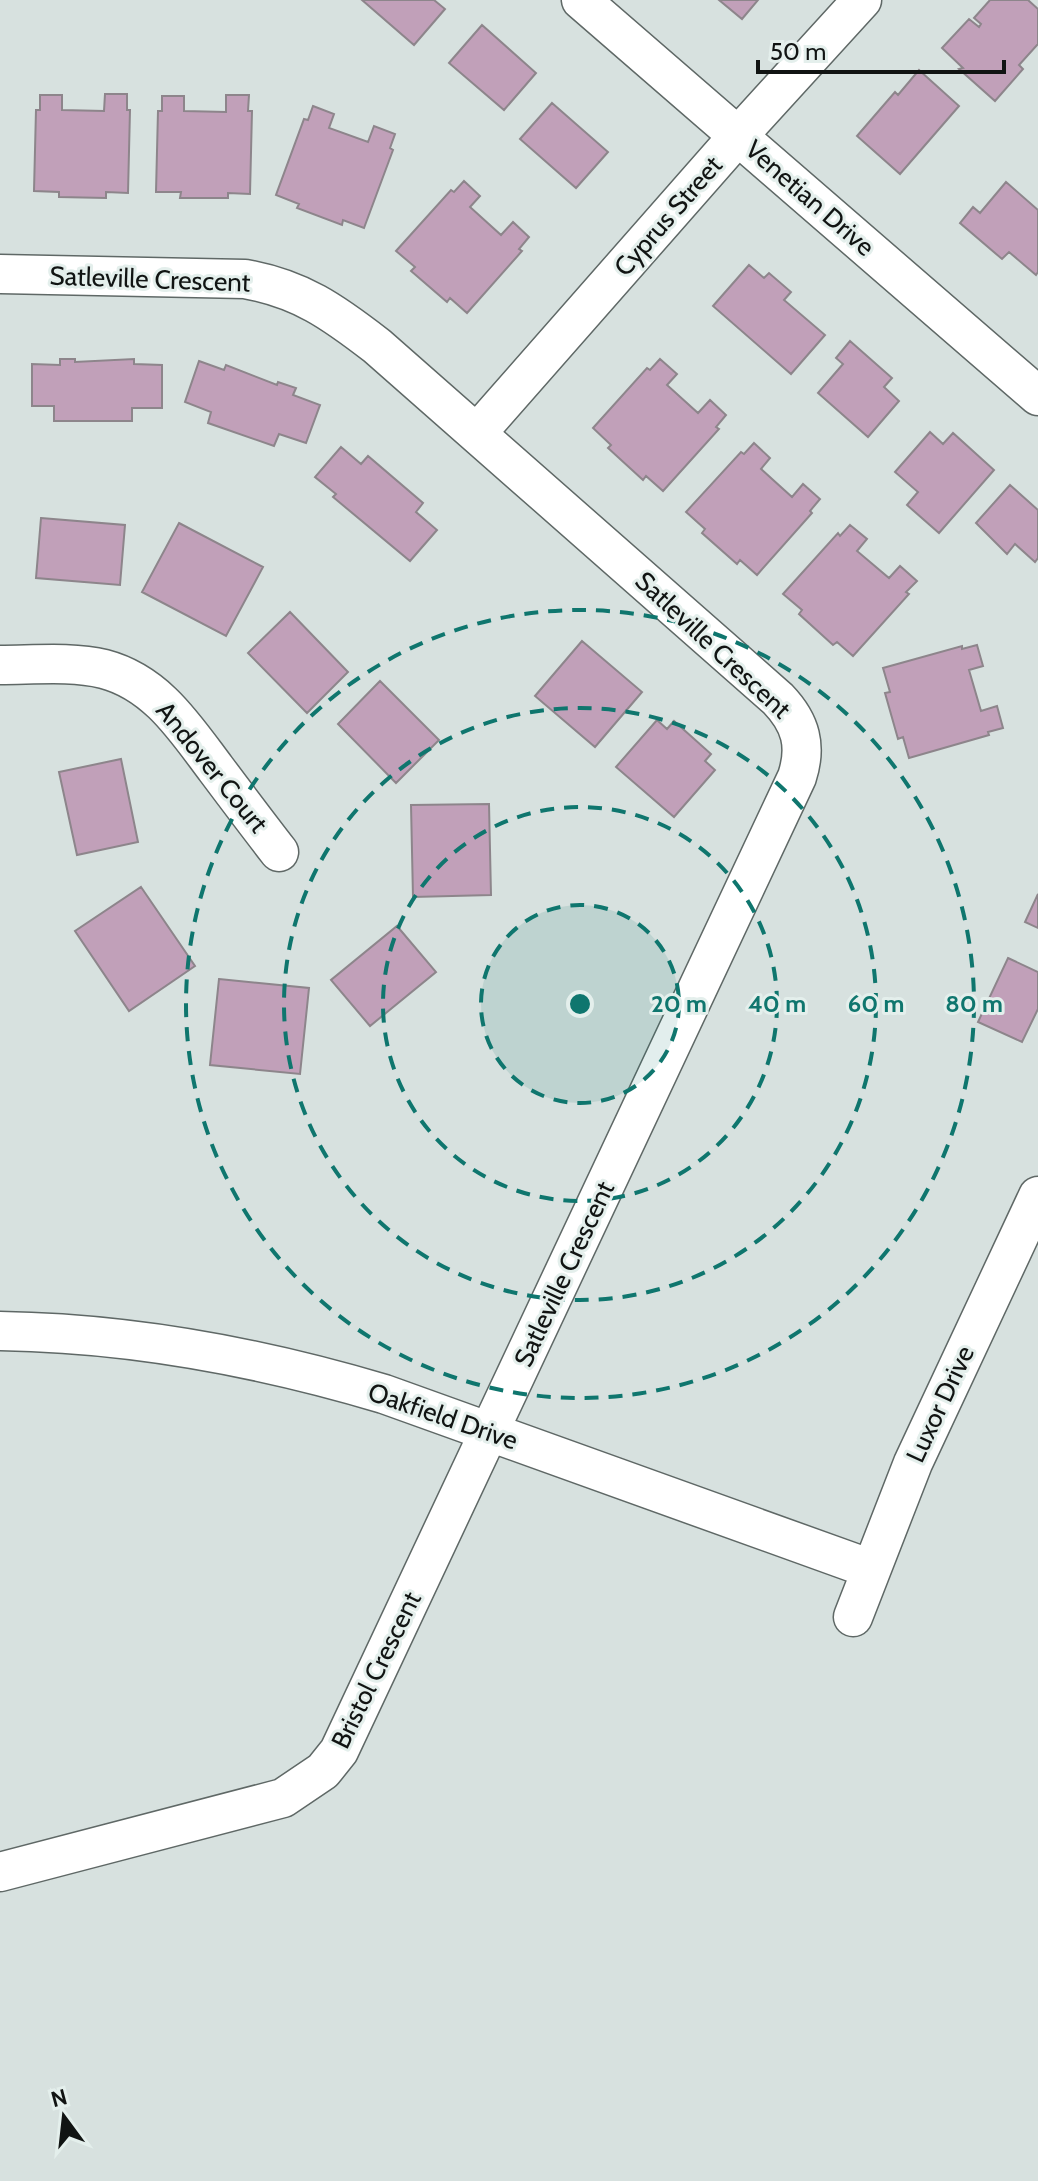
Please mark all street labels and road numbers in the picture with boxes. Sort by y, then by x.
street label: Venetian Drive [739,133,881,263]
street label: Cyprus Street [607,149,729,283]
street label: Satleville Crescent [49,260,251,299]
street label: Satleville Crescent [629,565,798,725]
street label: Andover Court [149,695,275,839]
street label: Satleville Crescent [507,1176,621,1372]
street label: Luxor Drive [899,1341,981,1467]
street label: Oakfield Drive [364,1375,522,1457]
street label: Bristol Crescent [324,1586,428,1754]

